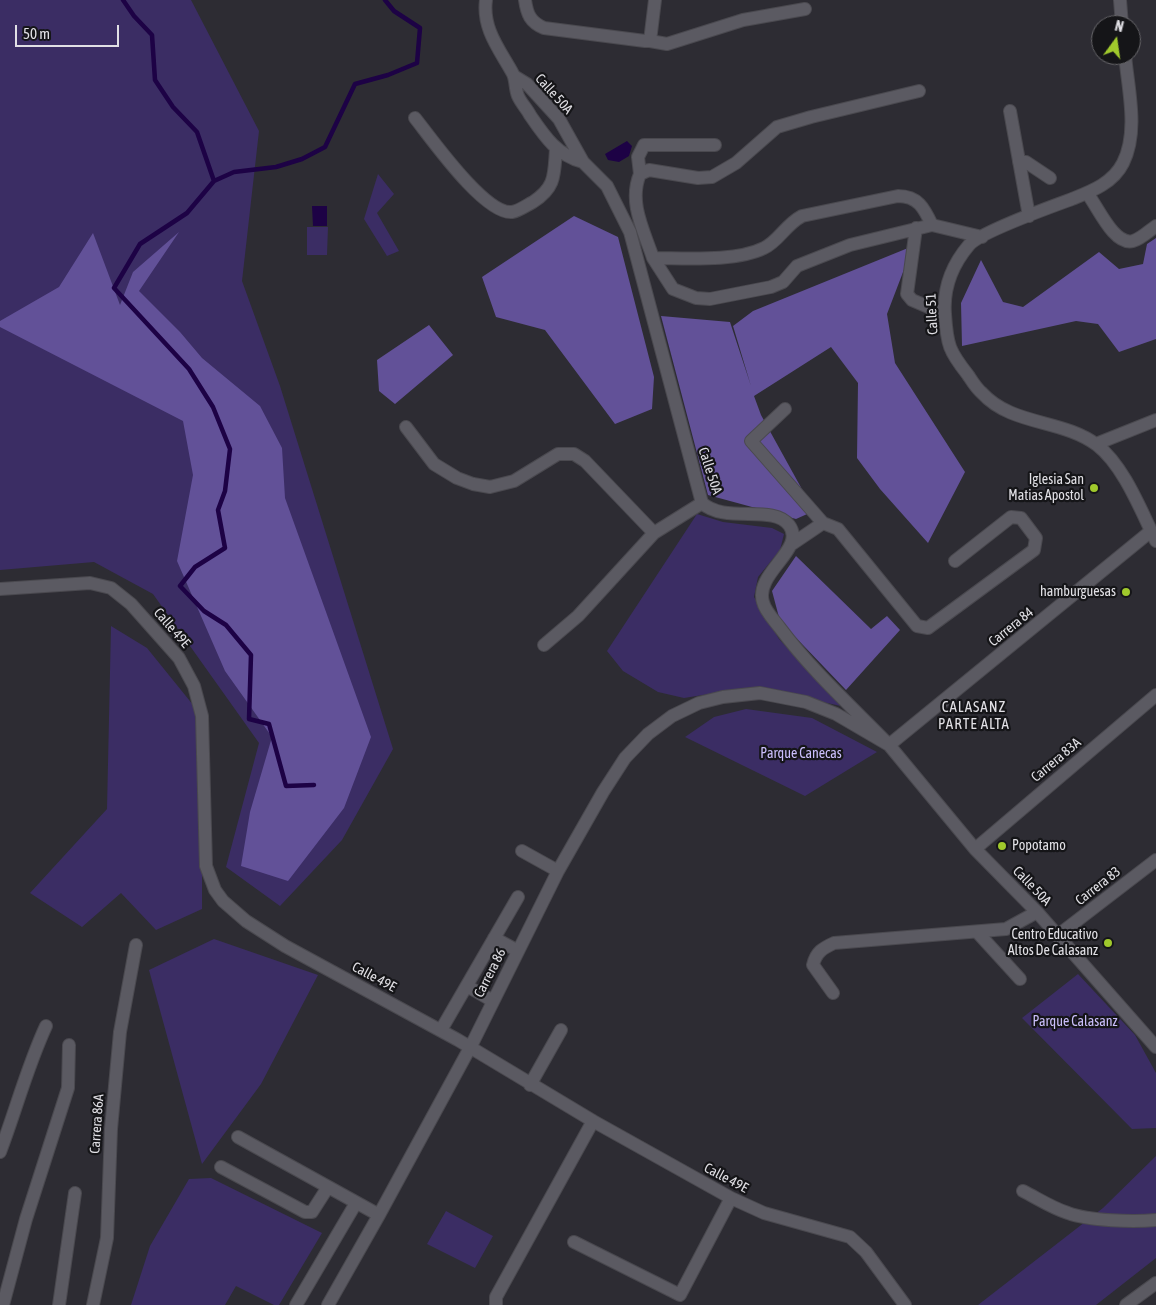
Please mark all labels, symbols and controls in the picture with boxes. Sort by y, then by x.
scale bar [18,15,121,47]
north arrow [1091,15,1141,65]
text: N [1113,18,1125,35]
text: 50 m [23,25,50,42]
street label: Calle 50A [532,70,576,118]
street label: Calle 51 [923,293,941,335]
street label: Calle 50A [695,445,725,497]
place label: Iglesia San Matias Apostol [1008,472,1084,504]
marker: Iglesia San Matias Apostol [1088,482,1100,494]
place label: hamburguesas [1040,584,1116,600]
marker: hamburguesas [1120,586,1132,598]
street label: Carrera 84 [985,604,1037,650]
street label: Calle 49E [150,605,194,651]
district label: CALASANZ PARTE ALTA [937,698,1011,733]
street label: Carrera 83A [1028,734,1084,786]
park label: Parque Canecas [760,746,842,762]
place label: Popotamo [1012,838,1066,854]
marker: Popotamo [996,840,1008,852]
street label: Calle 50A [1009,863,1055,909]
street label: Carrera 83 [1072,863,1124,909]
place label: Centro Educativo Altos De Calasanz [1008,927,1098,960]
marker: Centro Educativo Altos De Calasanz [1102,937,1114,949]
street label: Carrera 86 [471,946,509,1000]
street label: Calle 49E [349,958,399,996]
park label: Parque Calasanz [1032,1014,1118,1030]
street label: Carrera 86A [87,1094,107,1154]
street label: Calle 49E [701,1159,751,1197]

